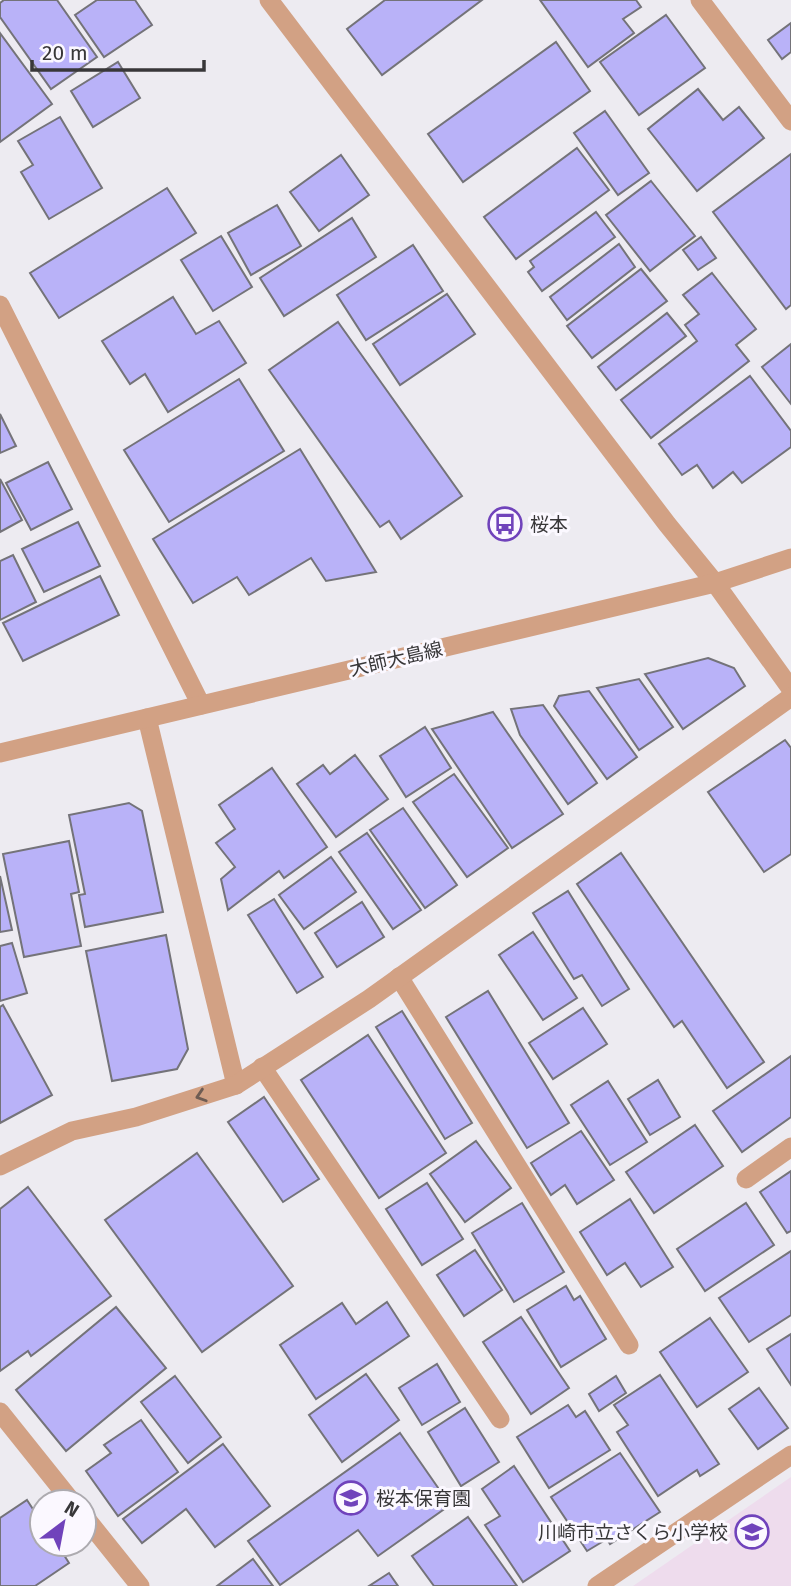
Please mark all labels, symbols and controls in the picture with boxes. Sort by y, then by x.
scale bar [32,28,203,72]
text: 20 m [42,40,88,66]
bus stop icon: 桜本 [486,505,524,543]
place label: 桜本 [530,513,568,536]
street label: 大師大島線 [347,637,445,681]
one-way arrow [195,1087,207,1102]
school or university icon: 桜本保育園 [332,1479,370,1517]
place label: 桜本保育園 [376,1487,471,1510]
north arrow [28,1488,98,1558]
text: N [60,1496,83,1522]
school or university icon: 川崎市立さくら小学校 [733,1513,771,1551]
place label: 川崎市立さくら小学校 [538,1521,728,1544]

